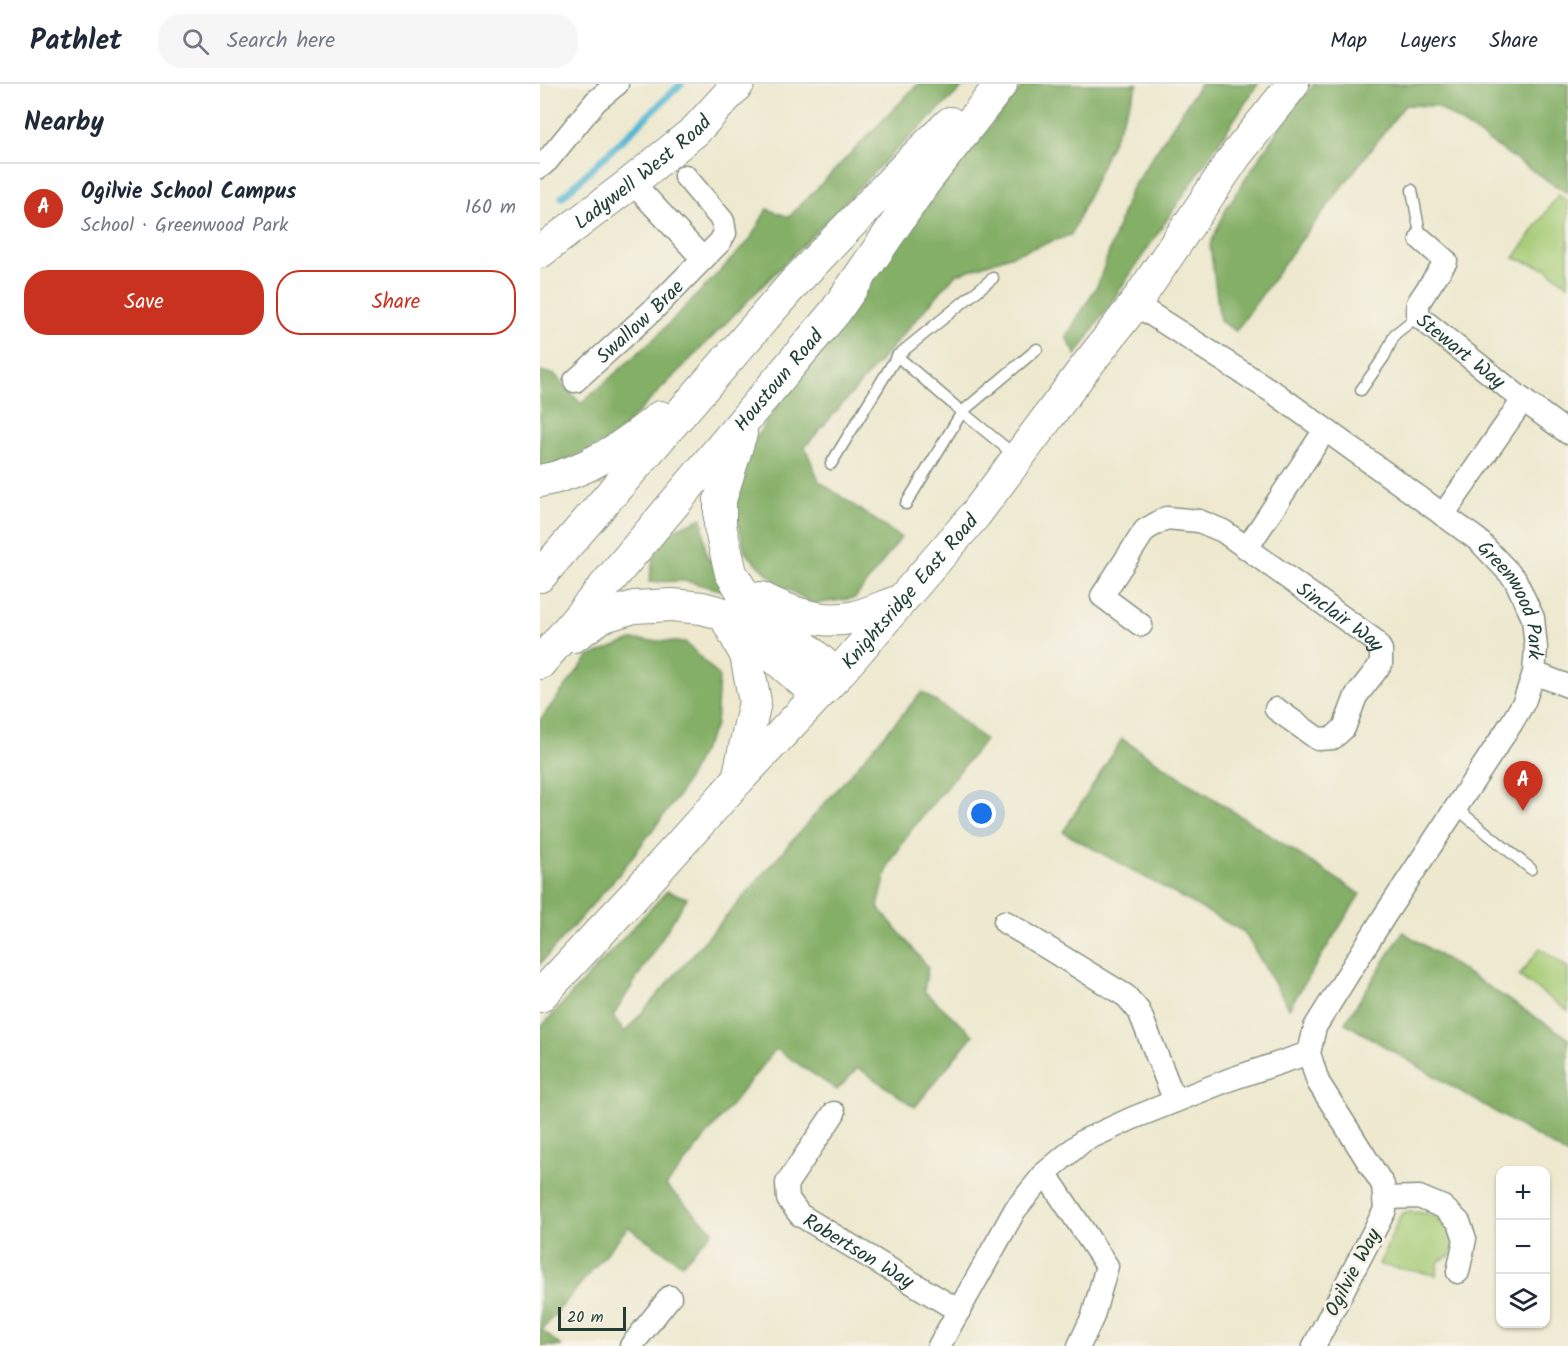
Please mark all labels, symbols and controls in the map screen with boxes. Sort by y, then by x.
search box [158,14,578,68]
text: Pathlet [30,19,122,64]
text: Search here [227,24,335,59]
icon: search [179,25,212,58]
text: Map [1330,25,1367,58]
text: Layers [1400,25,1456,58]
text: Share [1489,25,1538,58]
text: Nearby [24,102,104,144]
street label: Ladywell West Road [568,108,721,239]
text: Ogilvie School Campus [81,175,296,210]
text: A [37,192,50,224]
text: 160 m [465,192,516,224]
text: School · Greenwood Park [81,210,288,242]
button: Save [24,270,264,335]
button: Share [276,270,516,335]
street label: Swallow Brae [589,273,693,373]
street label: Stewart Way [1408,306,1512,398]
street label: Houstoun Road [727,322,833,440]
street label: Knightsridge East Road [834,507,988,678]
street label: Greenwood Park [1468,534,1550,661]
street label: Sinclair Way [1288,575,1392,660]
pin: A [1504,762,1542,811]
your location [967,799,996,828]
map controls [1496,1166,1550,1328]
button: + [1496,1166,1550,1220]
street label: Robertson Way [796,1206,920,1299]
button: − [1496,1220,1550,1274]
street label: Ogilvie Way [1317,1222,1391,1323]
button: layers [1496,1274,1550,1328]
scale bar [558,1304,626,1332]
text: 20 m [567,1305,603,1330]

